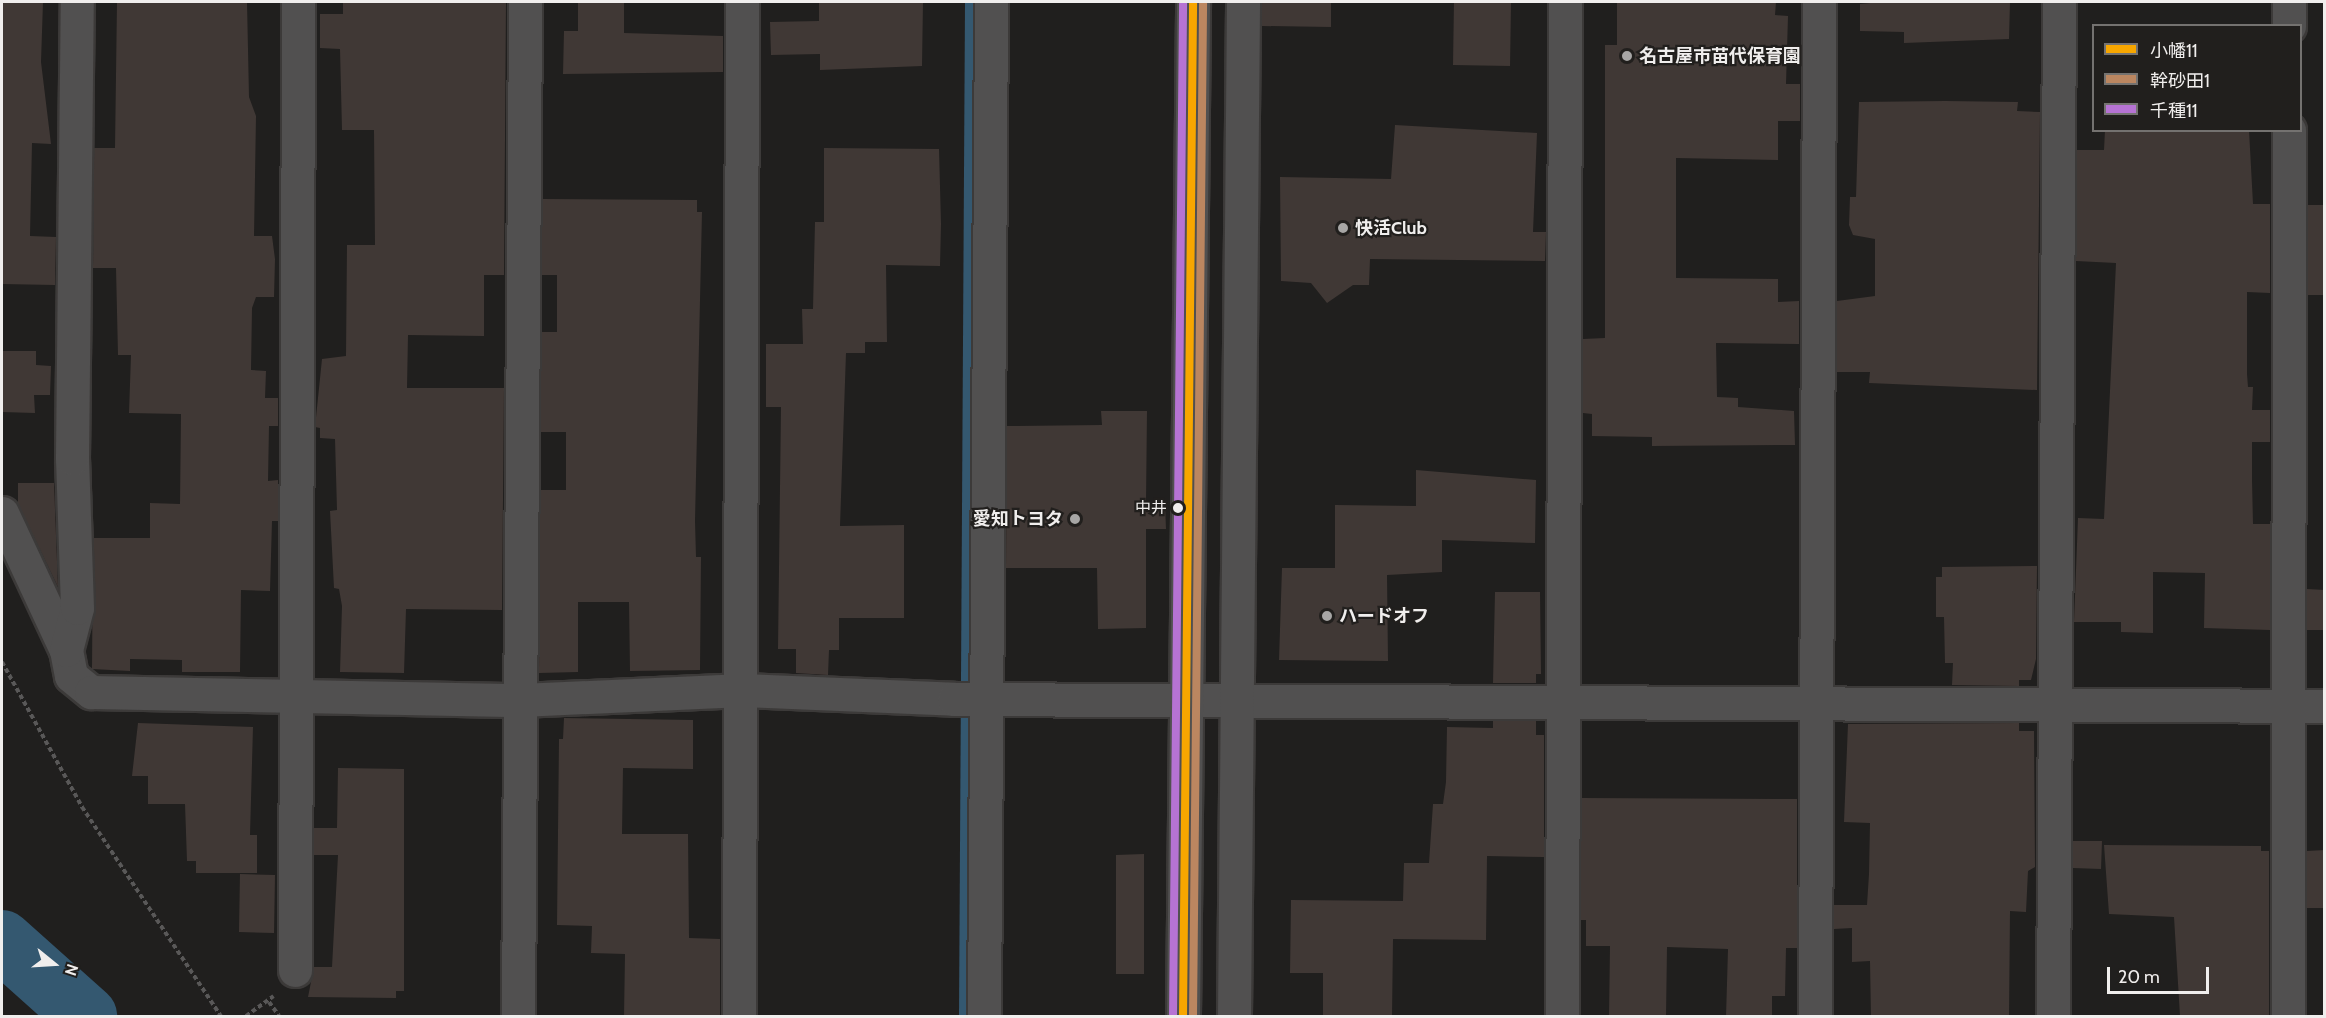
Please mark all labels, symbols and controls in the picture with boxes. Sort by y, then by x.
legend [2092,24,2302,132]
text: 小幡11 [2150,40,2198,62]
place label: 名古屋市苗代保育園 [1639,45,1801,67]
marker: 名古屋市苗代保育園 [1620,49,1634,63]
text: 幹砂田1 [2150,70,2210,92]
text: 千種11 [2150,100,2198,122]
place label: 快活Club [1355,217,1427,239]
marker: 快活Club [1336,221,1350,235]
place label: 中井 [1135,498,1167,518]
marker: 中井 [1172,502,1184,514]
place label: 愛知トヨタ [973,508,1063,530]
marker: 愛知トヨタ [1068,512,1082,526]
place label: ハードオフ [1339,605,1429,627]
marker: ハードオフ [1320,609,1334,623]
north arrow [24,934,84,994]
scale bar [2110,955,2212,993]
text: N [61,961,82,978]
text: 20 m [2118,966,2160,988]

